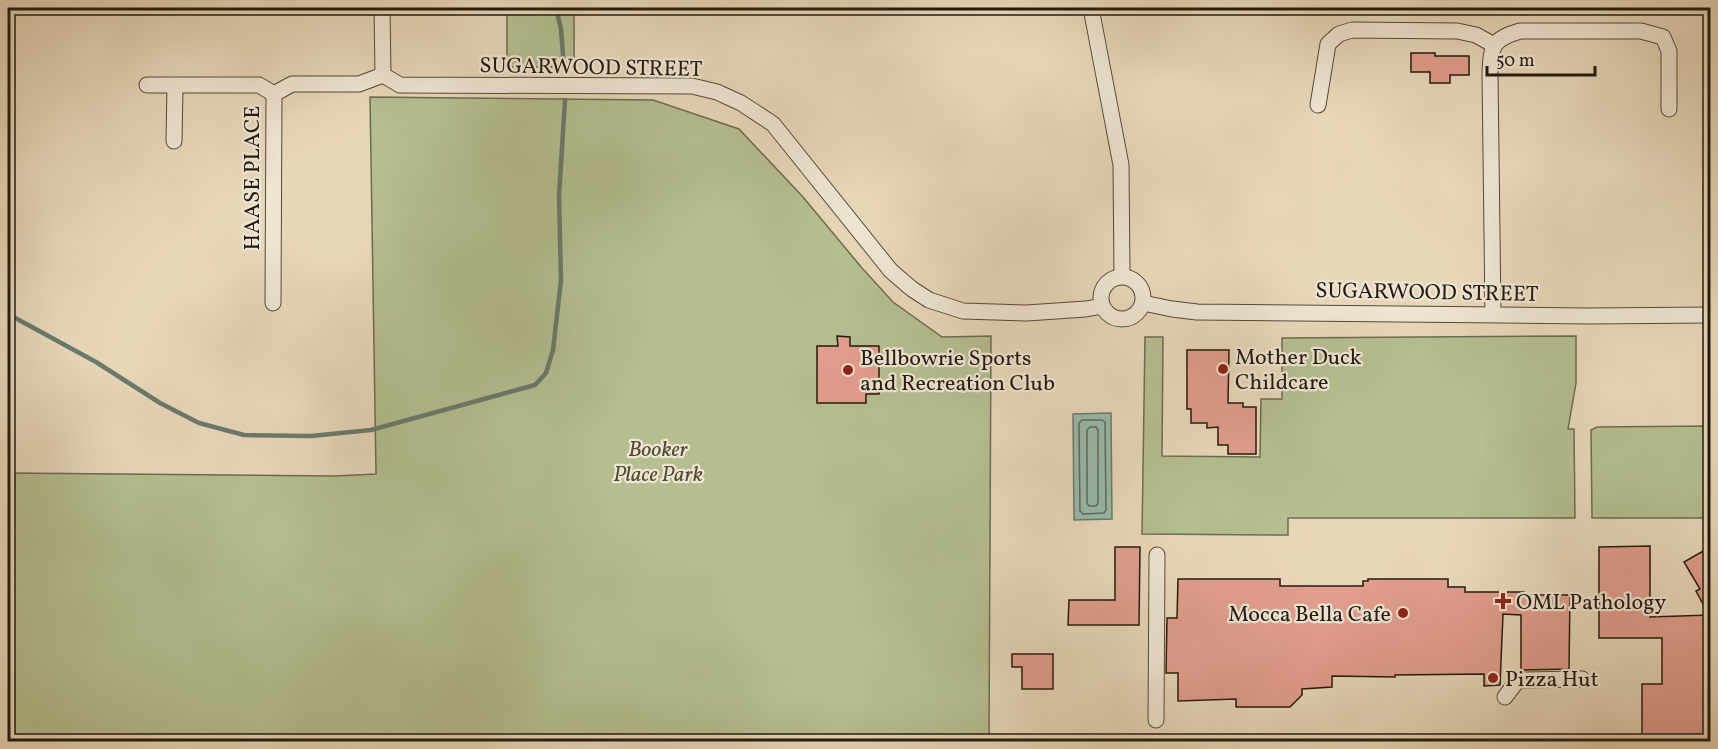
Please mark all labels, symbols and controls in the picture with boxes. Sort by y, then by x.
scale bar [1487,39,1595,77]
text: 50 m [1496,49,1535,74]
street label: SUGARWOOD STREET [479,51,703,86]
street label: HAASE PLACE [238,105,269,251]
street label: SUGARWOOD STREET [1315,276,1539,311]
place label: Mother Duck Childcare [1235,343,1361,399]
place label: Bellbowrie Sports and Recreation Club [860,344,1055,400]
marker: Mother Duck Childcare [1216,362,1230,376]
marker: Bellbowrie Sports and Recreation Club [841,363,855,377]
park label: Booker Place Park [613,435,703,491]
place label: OML Pathology [1516,588,1667,619]
marker: OML Pathology [1494,592,1512,610]
place label: Mocca Bella Cafe [1228,600,1391,631]
marker: Mocca Bella Cafe [1396,606,1410,620]
place label: Pizza Hut [1505,665,1599,696]
marker: Pizza Hut [1486,671,1500,685]

